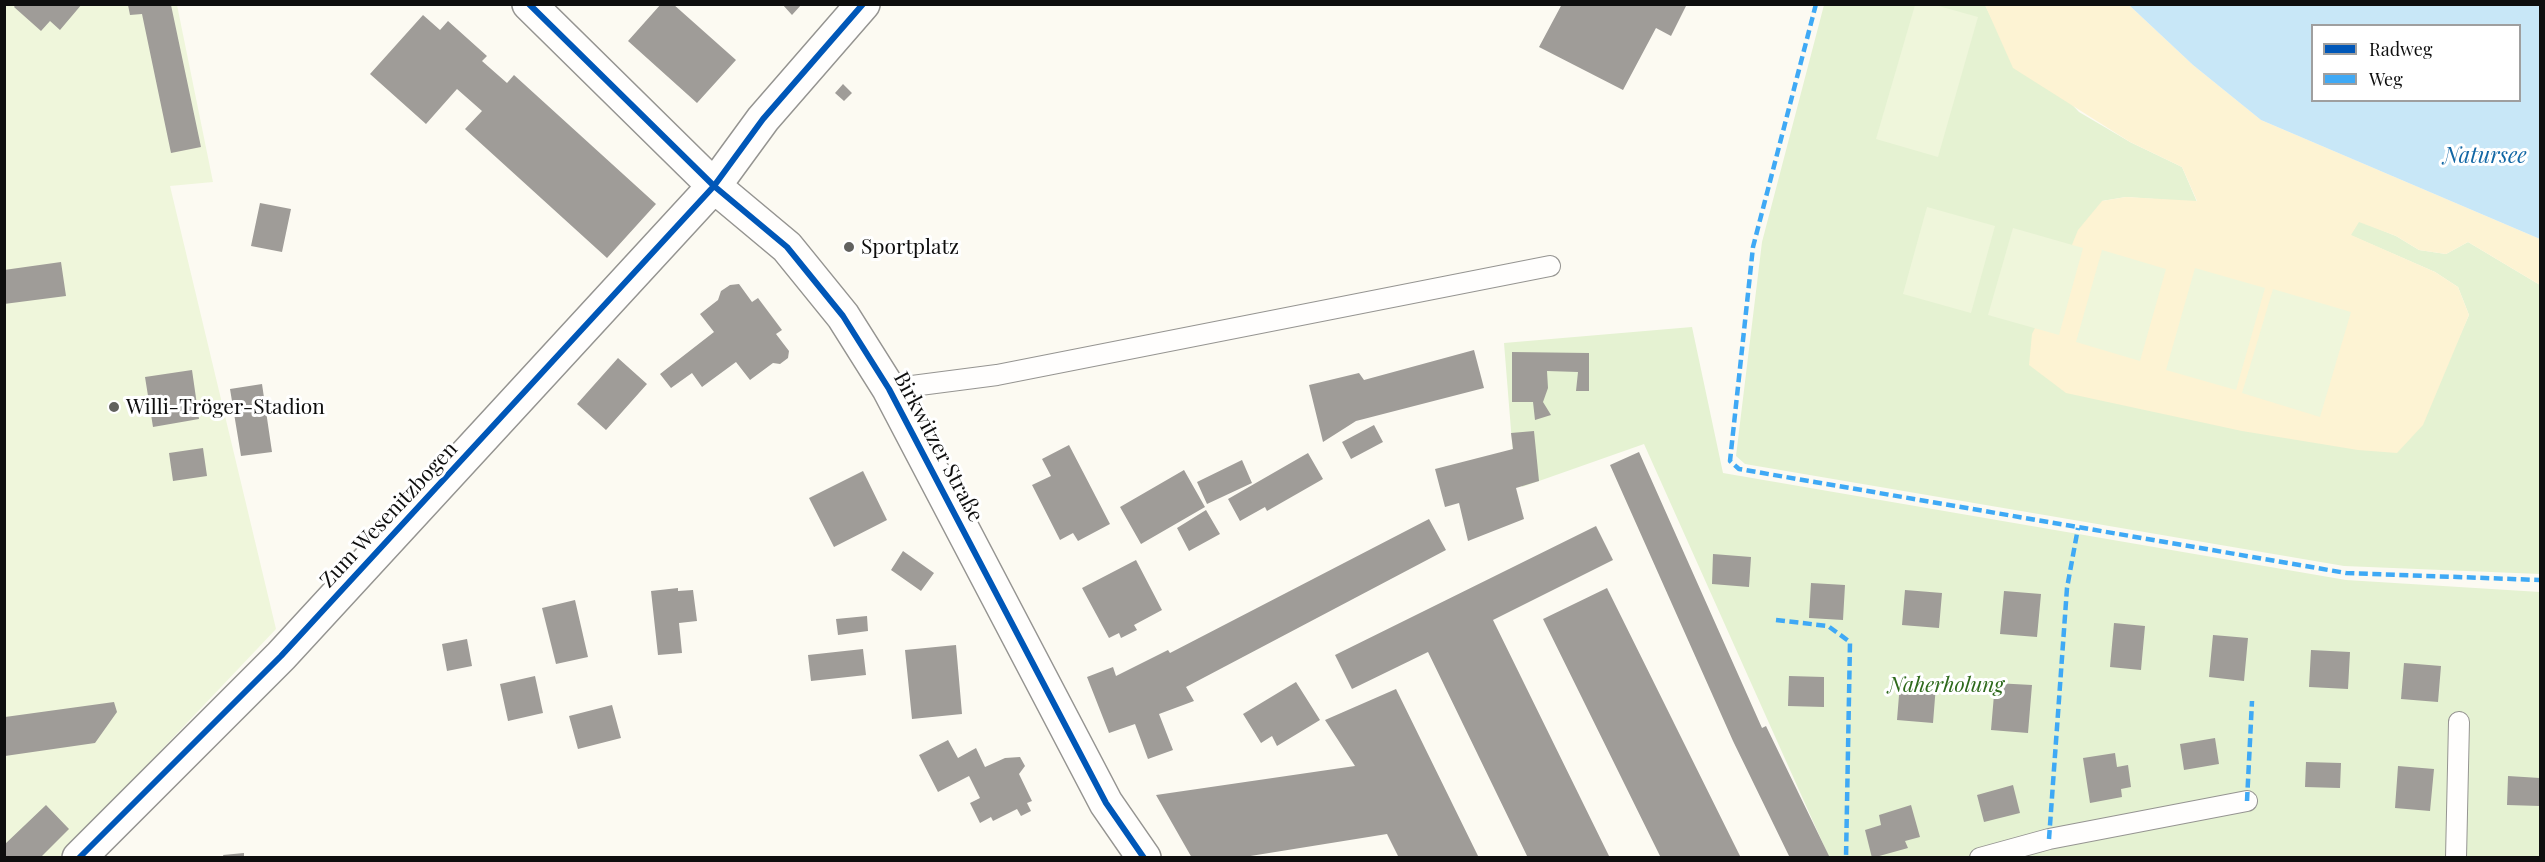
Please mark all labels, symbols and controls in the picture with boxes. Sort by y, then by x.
legend [2311,24,2521,102]
text: Radweg [2369,37,2432,61]
text: Weg [2369,67,2403,91]
water label: Natursee [2443,143,2527,169]
place label: Sportplatz [861,234,959,260]
marker: Sportplatz [842,240,856,254]
street label: Birkwitzer Straße [888,368,988,526]
place label: Willi-Tröger-Stadion [126,394,325,420]
marker: Willi-Tröger-Stadion [107,400,121,414]
street label: Zum Wesenitzbogen [315,437,463,593]
park label: Naherholung [1888,672,2004,698]

